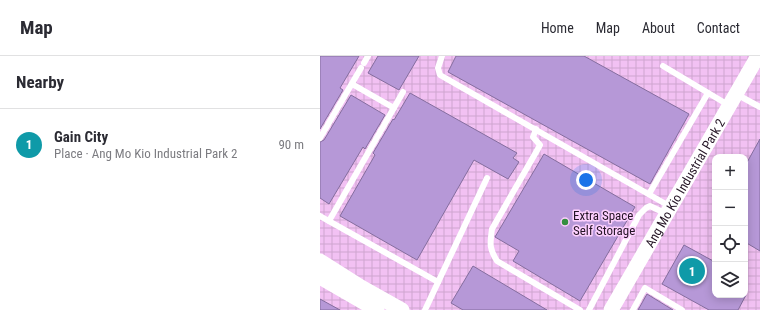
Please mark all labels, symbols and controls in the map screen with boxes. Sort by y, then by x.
text: Map [20,16,53,39]
text: Home [541,20,574,36]
text: Map [596,20,620,36]
text: About [642,20,675,36]
text: Contact [697,20,740,36]
text: Nearby [16,72,64,92]
street label: Ang Mo Kio Industrial Park 2 [642,116,728,250]
text: Gain City [54,128,108,146]
text: 1 [26,137,32,152]
text: 90 m [278,137,304,152]
text: Place · Ang Mo Kio Industrial Park 2 [54,146,238,161]
map controls [712,154,748,298]
button: + [712,154,748,190]
your location [576,170,596,190]
button: − [712,190,748,226]
place label: Extra Space Self Storage [573,208,635,238]
marker: Extra Space Self Storage [560,217,570,227]
button: locate [712,226,748,262]
pin: 1 [679,256,705,286]
button: layers [712,262,748,298]

